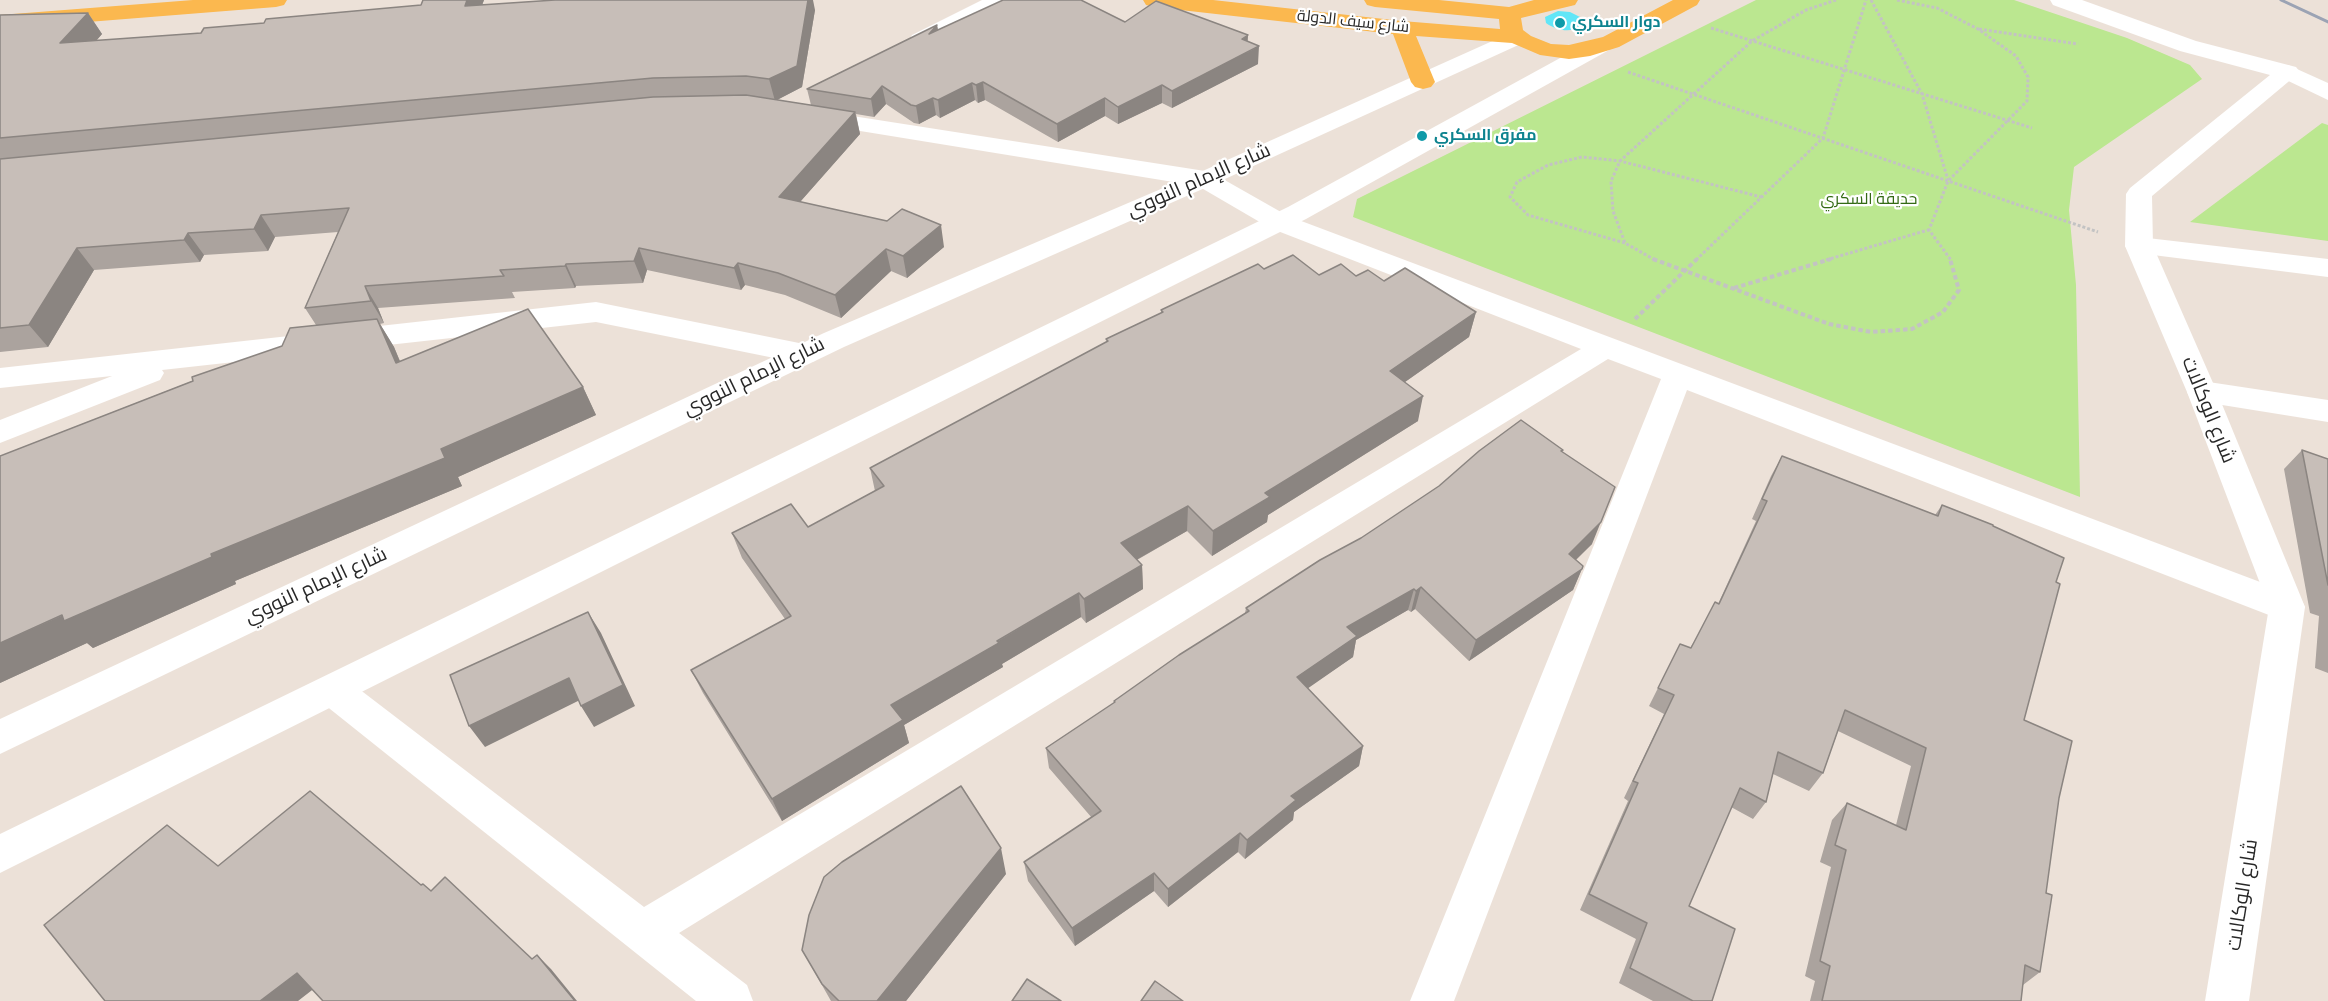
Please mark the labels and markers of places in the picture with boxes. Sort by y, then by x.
place label: دوار السكري [1572,13,1660,33]
marker: دوار السكري [1553,16,1567,30]
place label: مفرق السكري [1434,126,1537,146]
marker: مفرق السكري [1415,129,1429,143]

